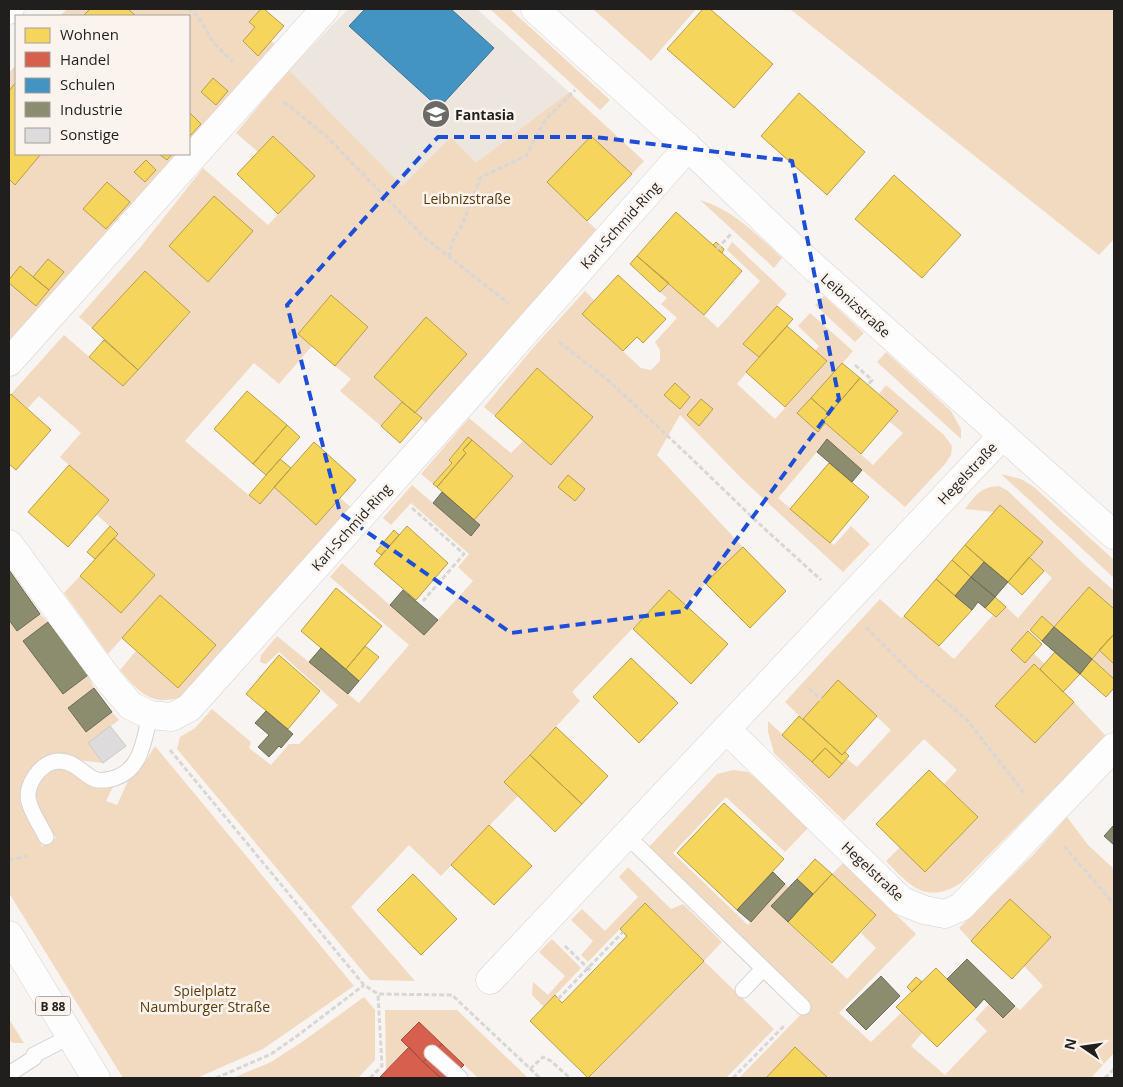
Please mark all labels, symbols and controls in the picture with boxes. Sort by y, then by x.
legend [15,15,190,155]
text: Wohnen [60,24,119,44]
text: Handel [60,49,110,69]
text: Schulen [60,74,115,94]
text: Industrie [60,99,123,119]
school or university icon: Fantasia [421,99,451,129]
place label: Fantasia [455,105,515,124]
text: Sonstige [60,124,119,144]
street label: Karl-Schmid-Ring [576,177,664,273]
park label: Leibnizstraße [423,189,511,208]
street label: Leibnizstraße [817,269,895,341]
street label: Hegelstraße [933,438,1001,508]
street label: Karl-Schmid-Ring [307,479,395,575]
street label: Hegelstraße [838,837,908,905]
park label: Spielplatz Naumburger Straße [140,981,270,1016]
road number: B 88 [36,996,70,1016]
north arrow [1058,1022,1108,1072]
text: N [1059,1036,1080,1052]

